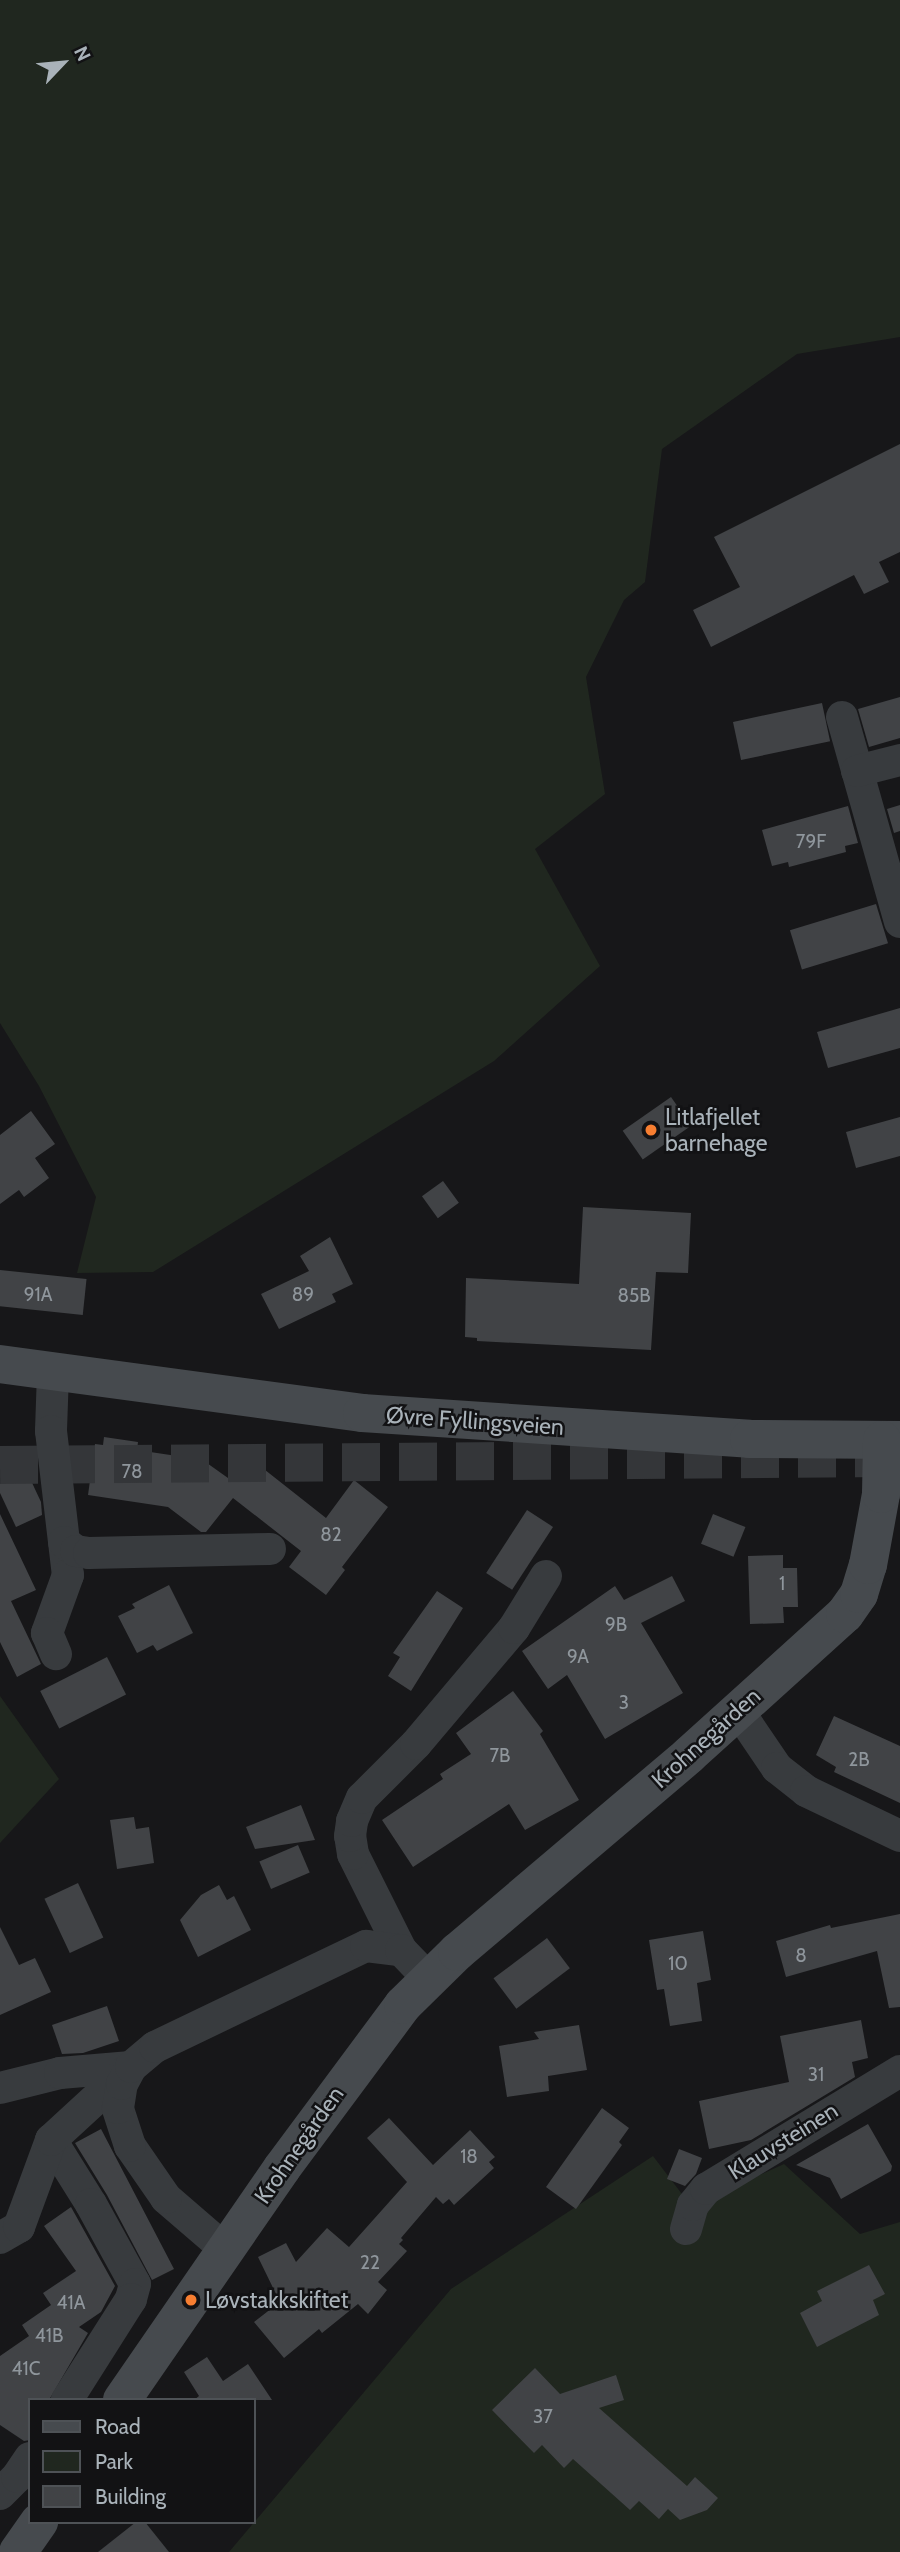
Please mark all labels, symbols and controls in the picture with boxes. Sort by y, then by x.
north arrow [28,28,98,98]
text: N [69,42,96,65]
house number: 79F [796,831,826,853]
place label: Litlafjellet barnehage [665,1103,767,1157]
marker: Litlafjellet barnehage [643,1122,659,1138]
house number: 91A [24,1284,52,1306]
house number: 89 [292,1284,314,1306]
house number: 85B [617,1285,651,1307]
street label: Øvre Fyllingsveien [385,1401,565,1441]
house number: 78 [121,1461,143,1483]
house number: 82 [320,1524,342,1546]
house number: 1 [779,1573,785,1595]
house number: 9B [605,1614,627,1636]
house number: 9A [567,1646,589,1668]
street label: Krohnegården [646,1682,766,1794]
house number: 3 [619,1692,629,1714]
house number: 7B [490,1745,510,1767]
house number: 2B [848,1749,870,1771]
house number: 8 [795,1945,807,1967]
house number: 10 [668,1953,688,1975]
house number: 31 [808,2064,824,2086]
street label: Krohnegården [249,2081,349,2209]
street label: Klauvsteinen [723,2096,843,2186]
house number: 18 [460,2146,478,2168]
house number: 22 [360,2252,380,2274]
place label: Løvstakkskiftet [205,2286,348,2314]
house number: 41A [57,2292,85,2314]
marker: Løvstakkskiftet [183,2292,199,2308]
house number: 41B [35,2325,63,2347]
house number: 41C [12,2358,40,2380]
legend [28,2398,256,2524]
house number: 37 [533,2406,553,2428]
text: Road [95,2414,141,2439]
text: Park [95,2449,133,2474]
text: Building [95,2484,166,2509]

